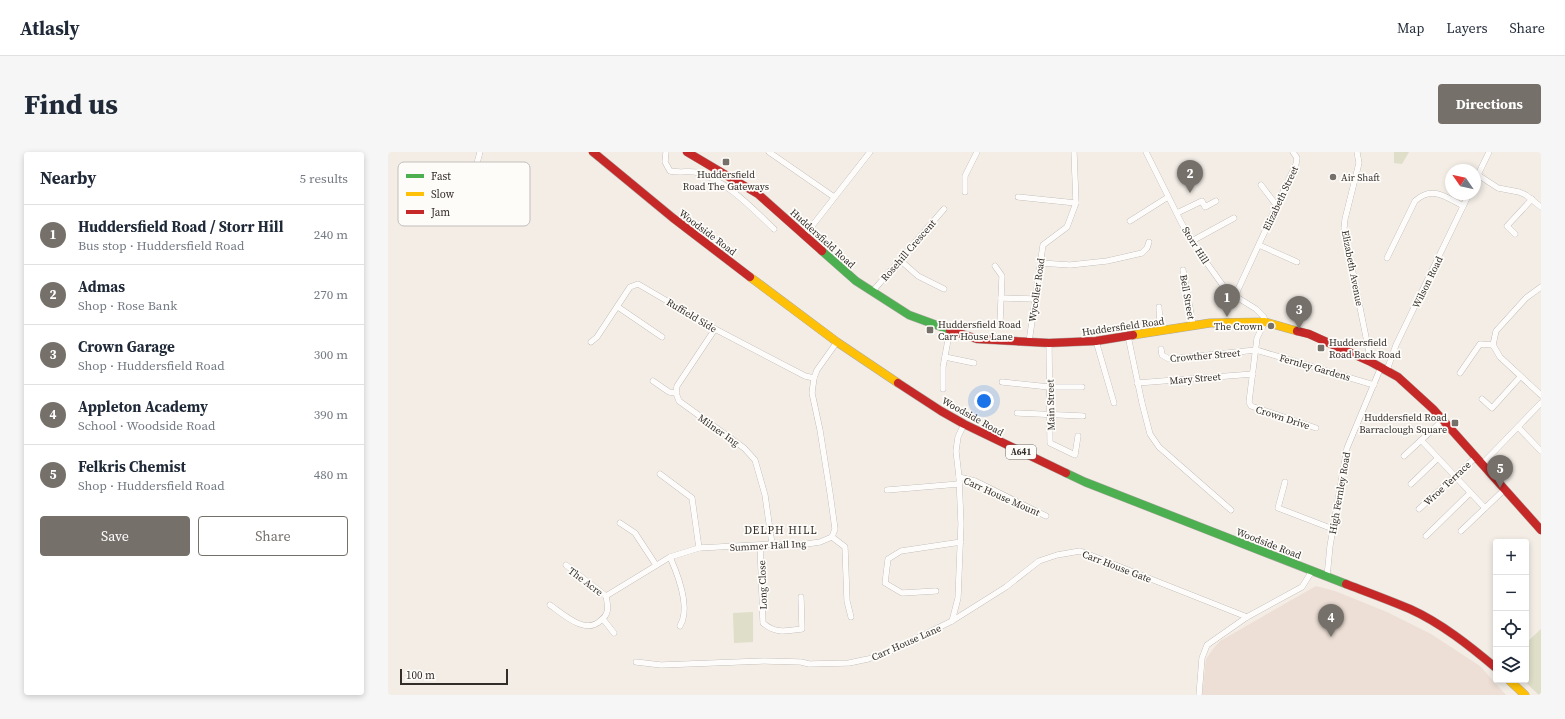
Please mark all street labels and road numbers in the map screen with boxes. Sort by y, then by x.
street label: Elizabeth Street [1260,163,1301,233]
street label: Huddersfield Road [787,206,858,271]
street label: Woodside Road [676,207,739,258]
street label: Rosehill Crescent [878,216,939,284]
street label: Storr Hill [1179,224,1212,266]
street label: Elizabeth Avenue [1339,229,1366,307]
street label: Wilson Road [1409,254,1446,310]
street label: Wycoller Road [1026,257,1047,323]
street label: Bell Street [1177,274,1198,321]
street label: Ruffield Side [664,295,719,335]
street label: Huddersfield Road [1081,314,1165,339]
street label: Crowther Street [1169,346,1241,365]
street label: Fernley Gardens [1278,351,1352,384]
street label: Mary Street [1169,370,1222,387]
street label: Main Street [1044,379,1057,431]
street label: Woodside Road [940,394,1006,439]
street label: Crown Drive [1254,403,1312,432]
street label: Milner Ing [695,411,742,449]
road number: A641 [1006,445,1036,459]
street label: High Fernley Road [1326,451,1353,535]
street label: Wroe Terrace [1421,458,1474,509]
street label: Carr House Mount [962,474,1043,519]
street label: Woodside Road [1234,525,1303,562]
street label: Summer Hall Ing [729,537,807,554]
street label: Carr House Gate [1080,547,1153,586]
street label: Long Close [755,560,770,610]
street label: The Acre [566,564,606,599]
street label: Carr House Lane [869,621,943,664]

